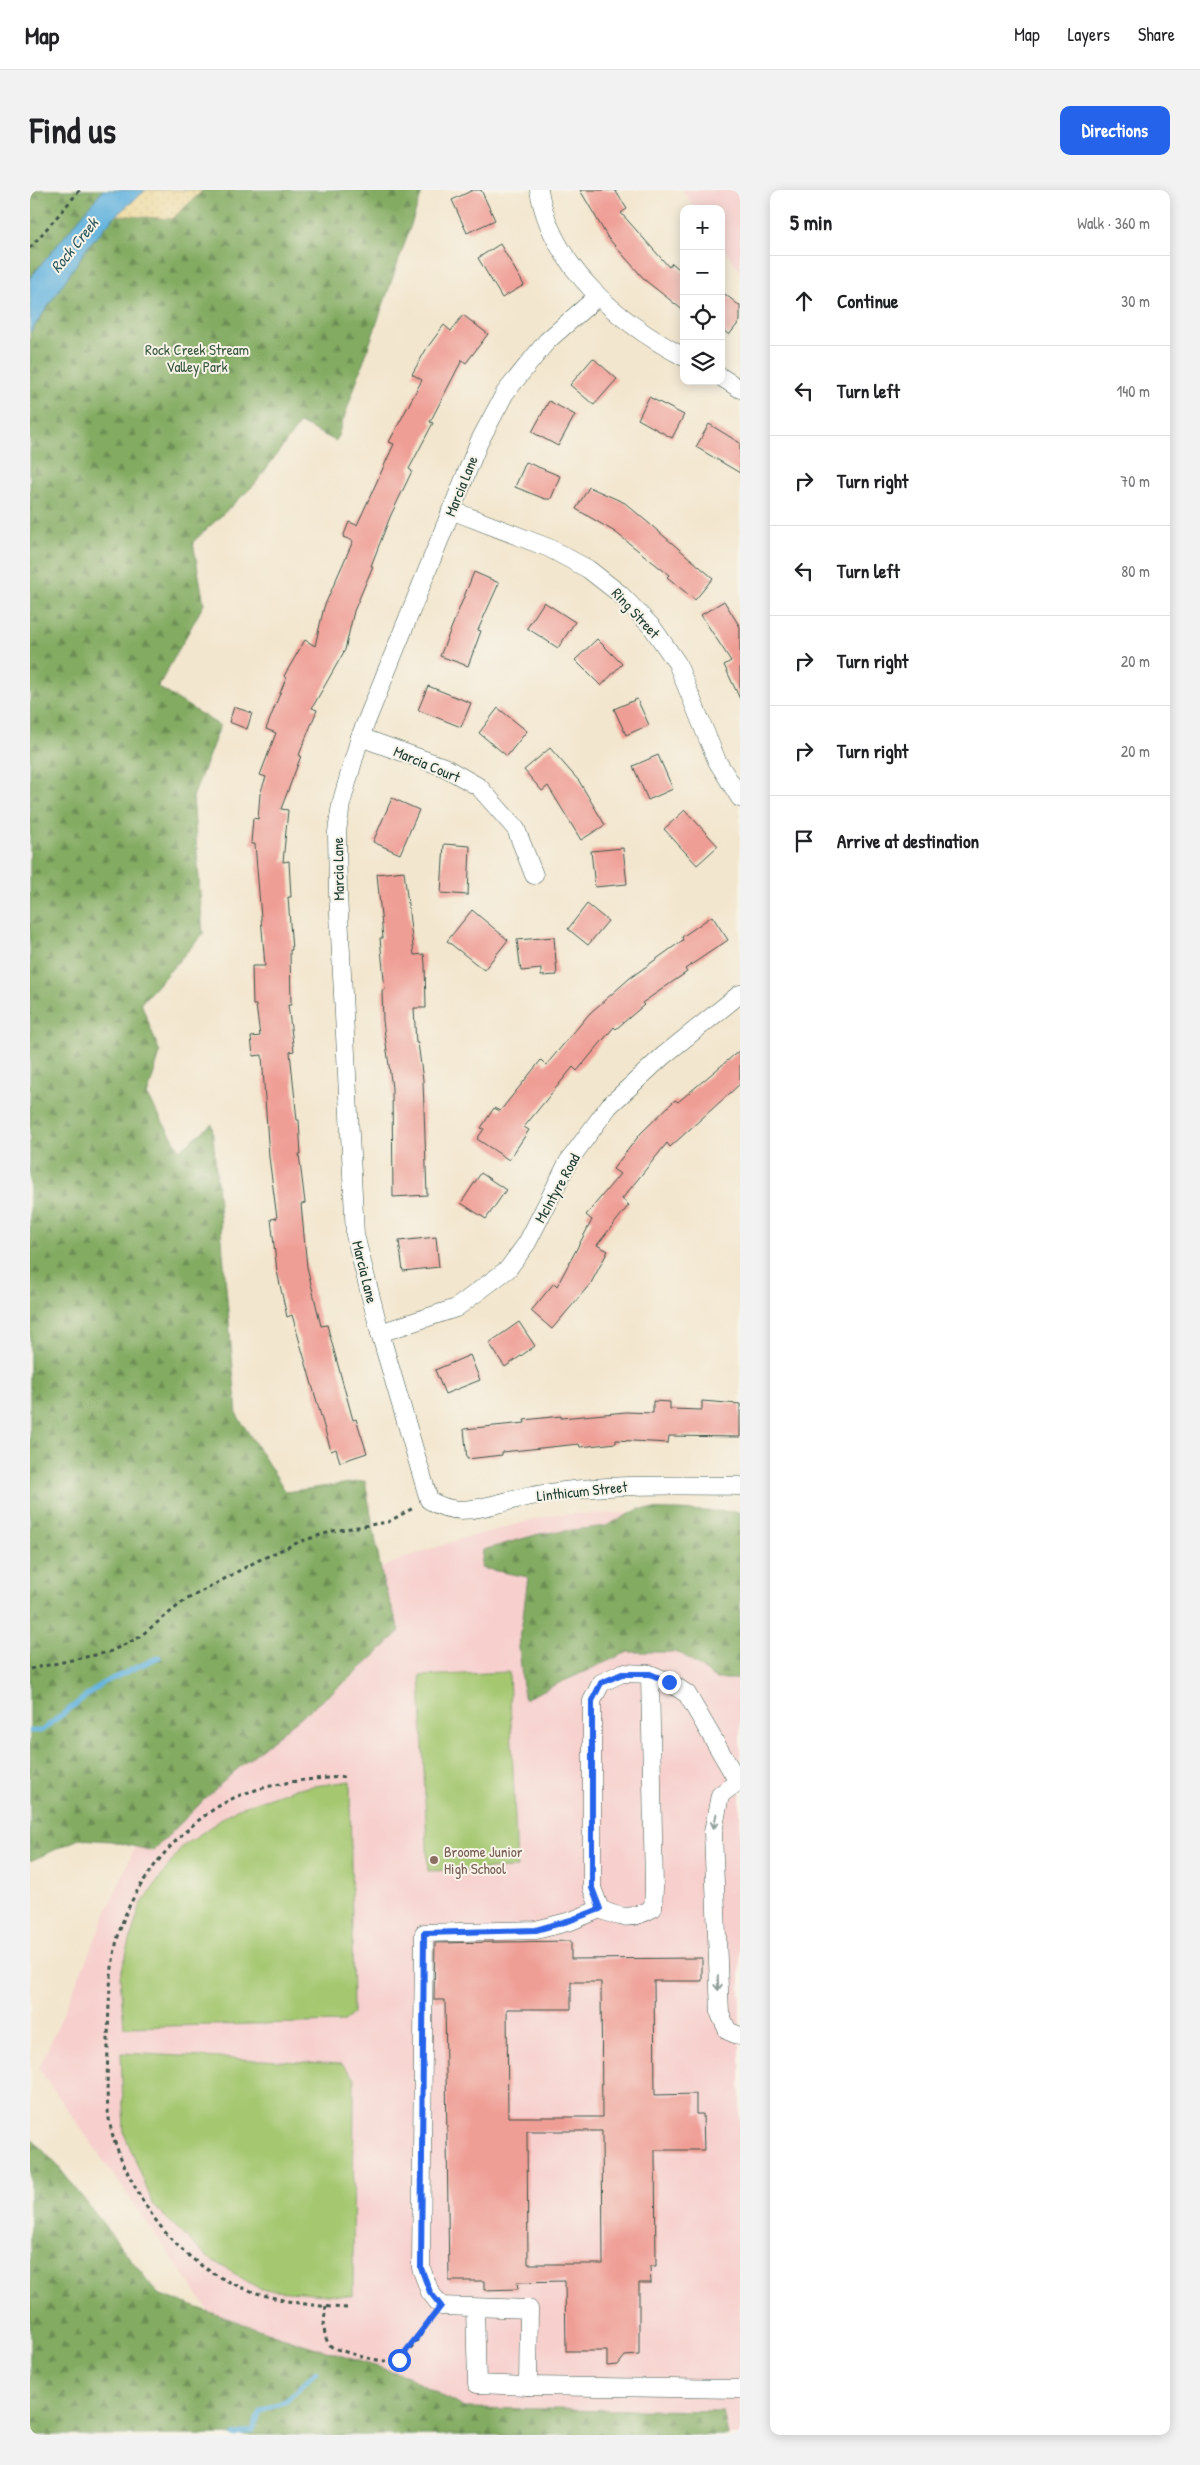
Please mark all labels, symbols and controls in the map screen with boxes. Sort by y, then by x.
text: Map [25,19,59,51]
text: Map [1014,22,1040,47]
text: Layers [1068,22,1110,47]
text: Share [1138,22,1175,47]
button: Directions [1060,106,1170,155]
text: Find us [30,107,116,154]
map controls [680,205,725,385]
button: + [680,205,725,250]
text: 5 min [790,208,832,237]
water label: Rock Creek [45,212,104,277]
text: Walk · 360 m [1077,212,1150,234]
button: − [680,250,725,295]
icon: ahead [790,287,818,315]
text: Continue [837,288,898,314]
text: 30 m [1121,290,1150,312]
button: locate [680,295,725,340]
park label: Rock Creek Stream Valley Park [145,339,249,377]
button: layers [680,340,725,385]
icon: left [790,377,818,405]
text: Turn left [837,378,900,404]
text: 140 m [1116,380,1150,402]
street label: Marcia Lane [439,453,483,519]
icon: right [790,467,818,495]
text: Turn right [837,468,908,494]
text: 70 m [1120,470,1150,492]
icon: left [790,557,818,585]
text: Turn left [837,558,900,584]
text: 80 m [1121,560,1150,582]
street label: Ring Street [607,583,665,643]
icon: right [790,647,818,675]
text: Turn right [837,648,908,674]
text: 20 m [1121,650,1150,672]
icon: right [790,737,818,765]
text: Turn right [837,738,908,764]
text: 20 m [1121,740,1150,762]
street label: Marcia Court [391,741,464,788]
icon: arrive [790,827,818,855]
text: Arrive at destination [837,828,979,854]
street label: Marcia Lane [327,837,349,901]
street label: McIntyre Road [529,1149,585,1226]
street label: Marcia Lane [347,1239,383,1305]
street label: Linthicum Street [536,1476,629,1506]
route end [658,1671,681,1694]
one-way arrow [710,1813,719,1829]
place label: Broome Junior High School [444,1841,523,1879]
marker: Broome Junior High School [428,1854,440,1866]
one-way arrow [714,1975,723,1991]
route start [388,2349,411,2372]

